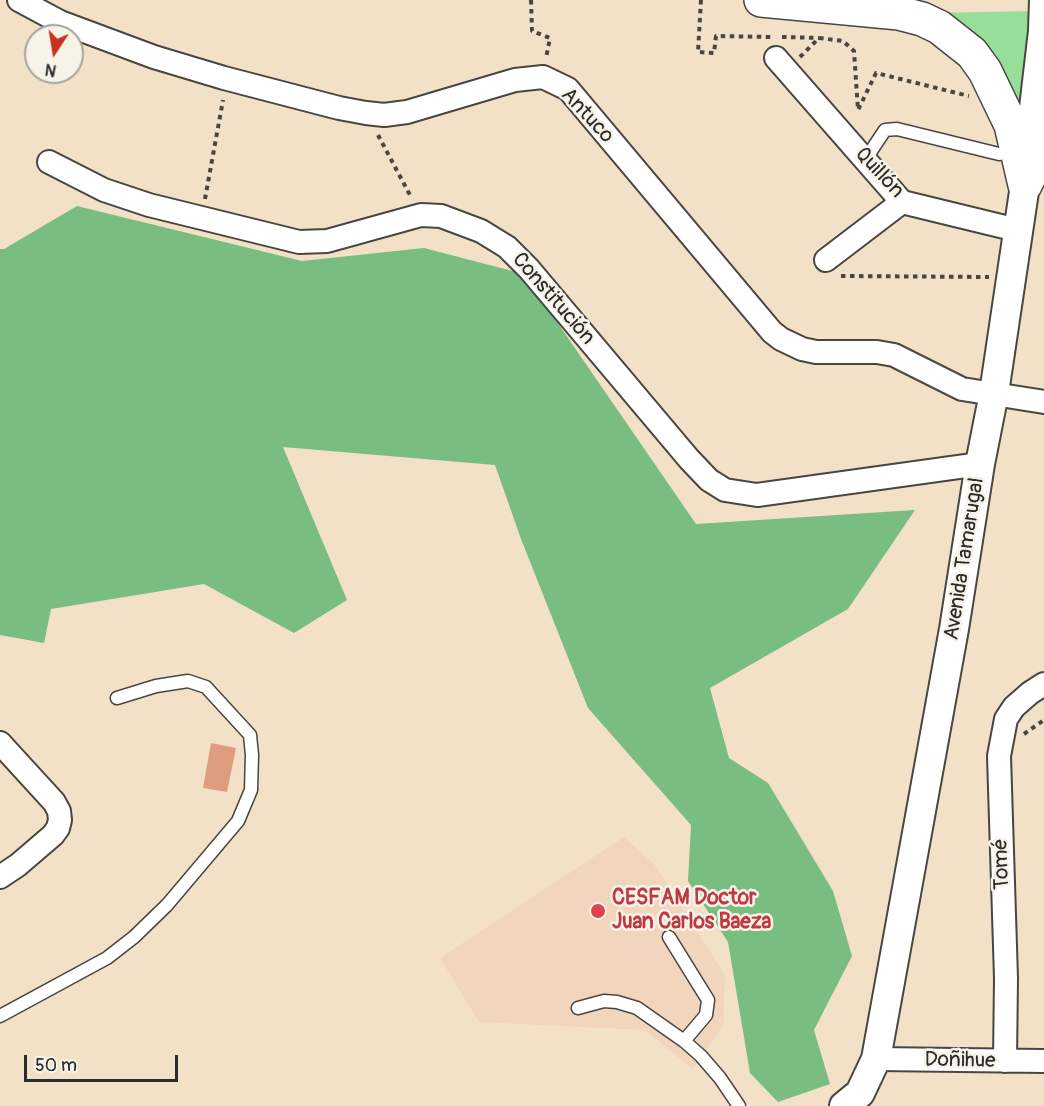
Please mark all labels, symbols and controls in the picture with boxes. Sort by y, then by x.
north arrow [24,24,84,84]
text: N [43,59,58,81]
street label: Antuco [555,83,619,149]
street label: Quillón [849,142,909,204]
street label: Constitución [506,248,600,350]
street label: Avenida Tamarugal [940,476,990,642]
street label: Tomé [989,838,1015,890]
place label: CESFAM Doctor Juan Carlos Baeza [612,886,771,936]
marker: CESFAM Doctor Juan Carlos Baeza [589,902,607,920]
scale bar [27,1043,182,1081]
street label: Doñihue [924,1048,996,1074]
text: 50 m [35,1054,77,1077]

